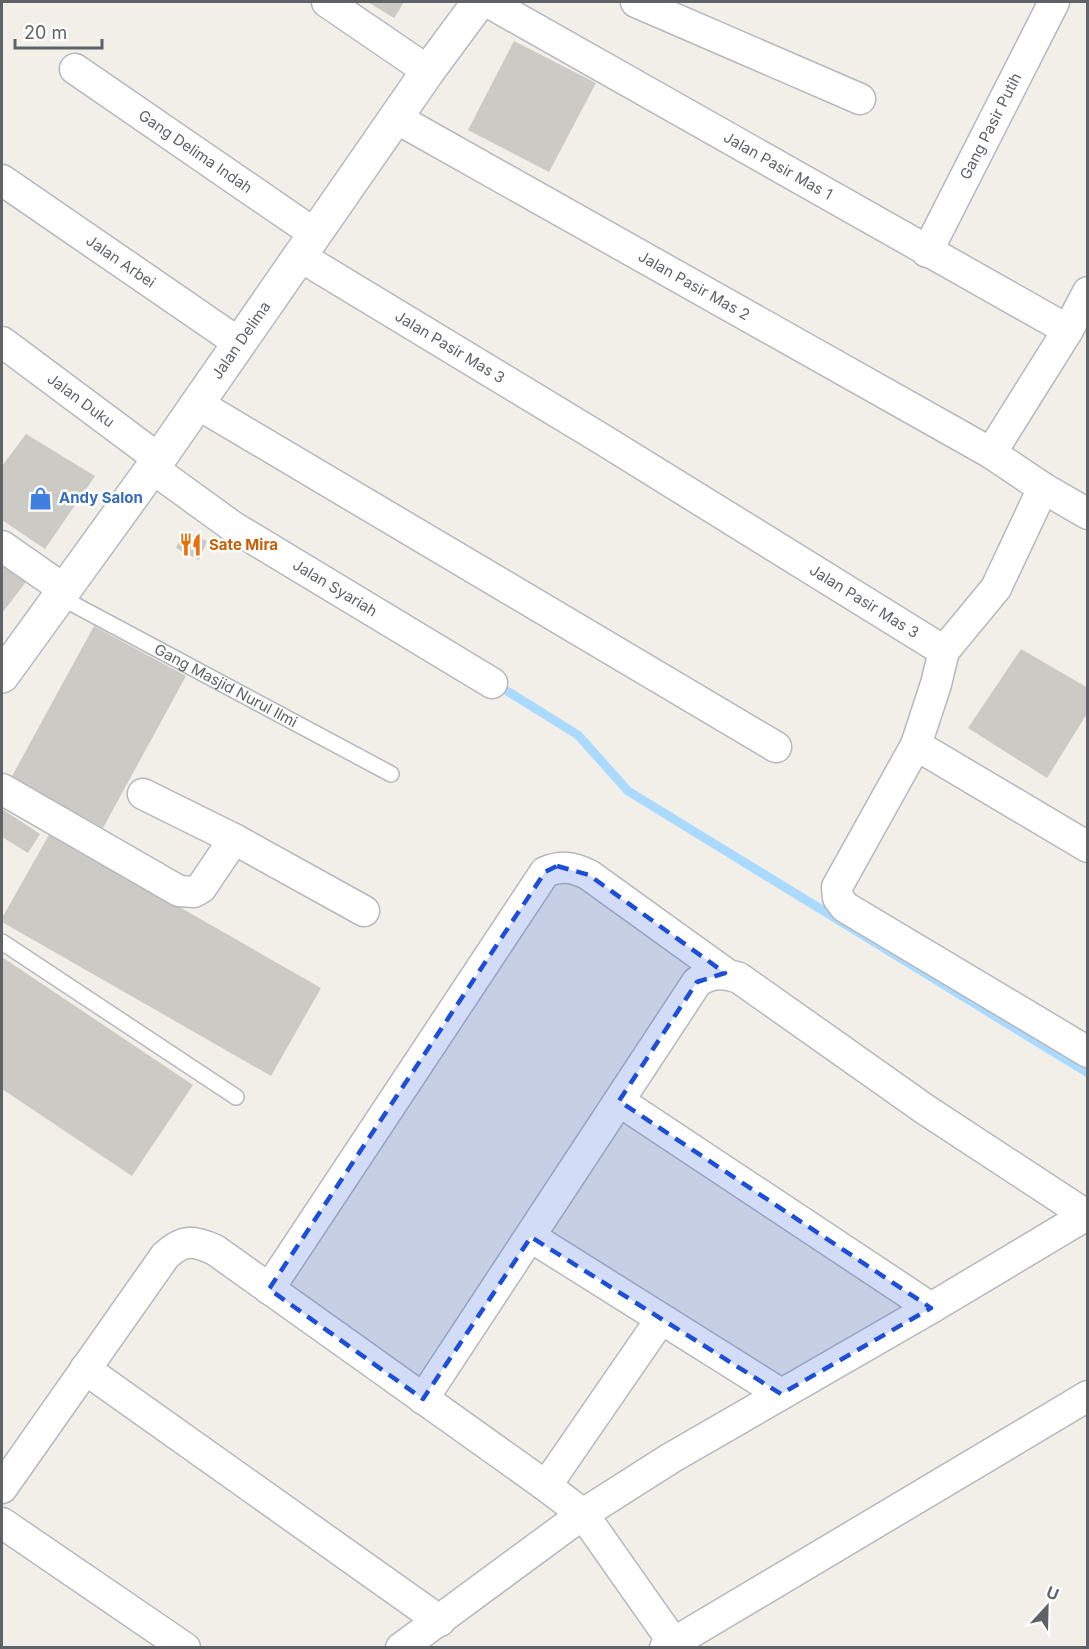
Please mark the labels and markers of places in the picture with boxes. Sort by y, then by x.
shop icon: Andy Salon [28,485,54,511]
place label: Andy Salon [59,488,143,507]
restaurant icon: Sate Mira [178,532,204,558]
place label: Sate Mira [209,535,278,554]

